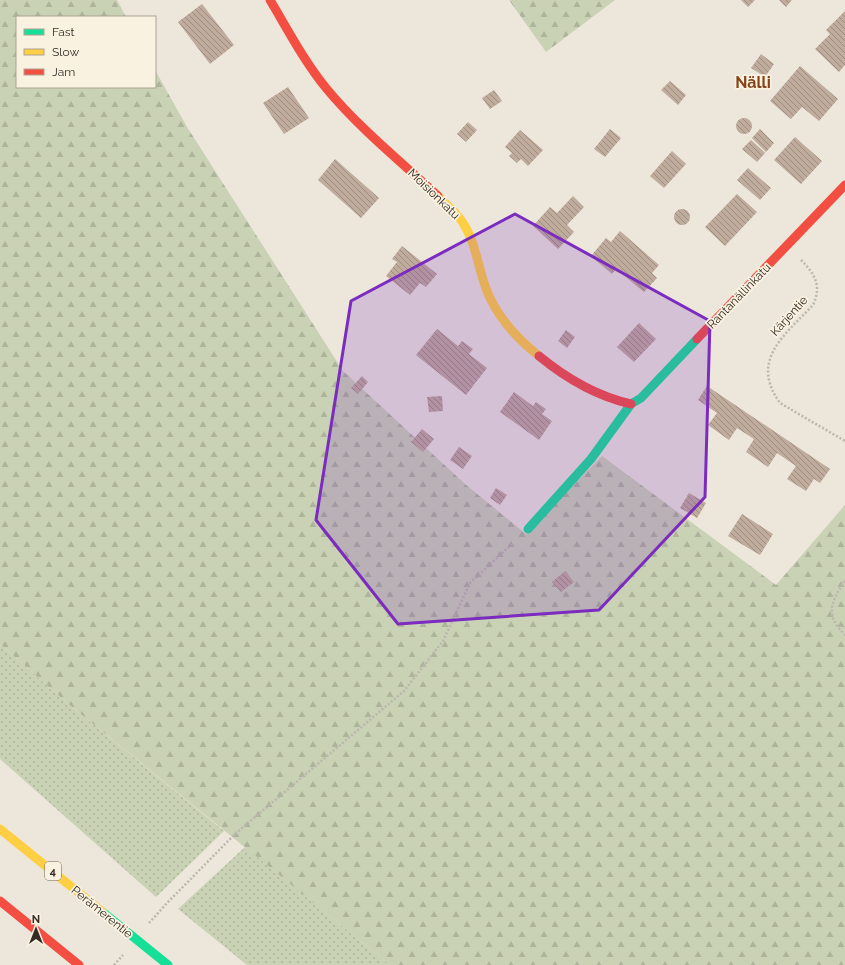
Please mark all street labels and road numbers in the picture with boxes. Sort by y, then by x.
street label: Moisionkatu [405,166,463,222]
street label: Rantanällinkatu [704,260,774,332]
street label: Kärjentie [767,293,811,339]
road number: 4 [45,862,61,880]
street label: Perämerentie [69,883,135,941]

